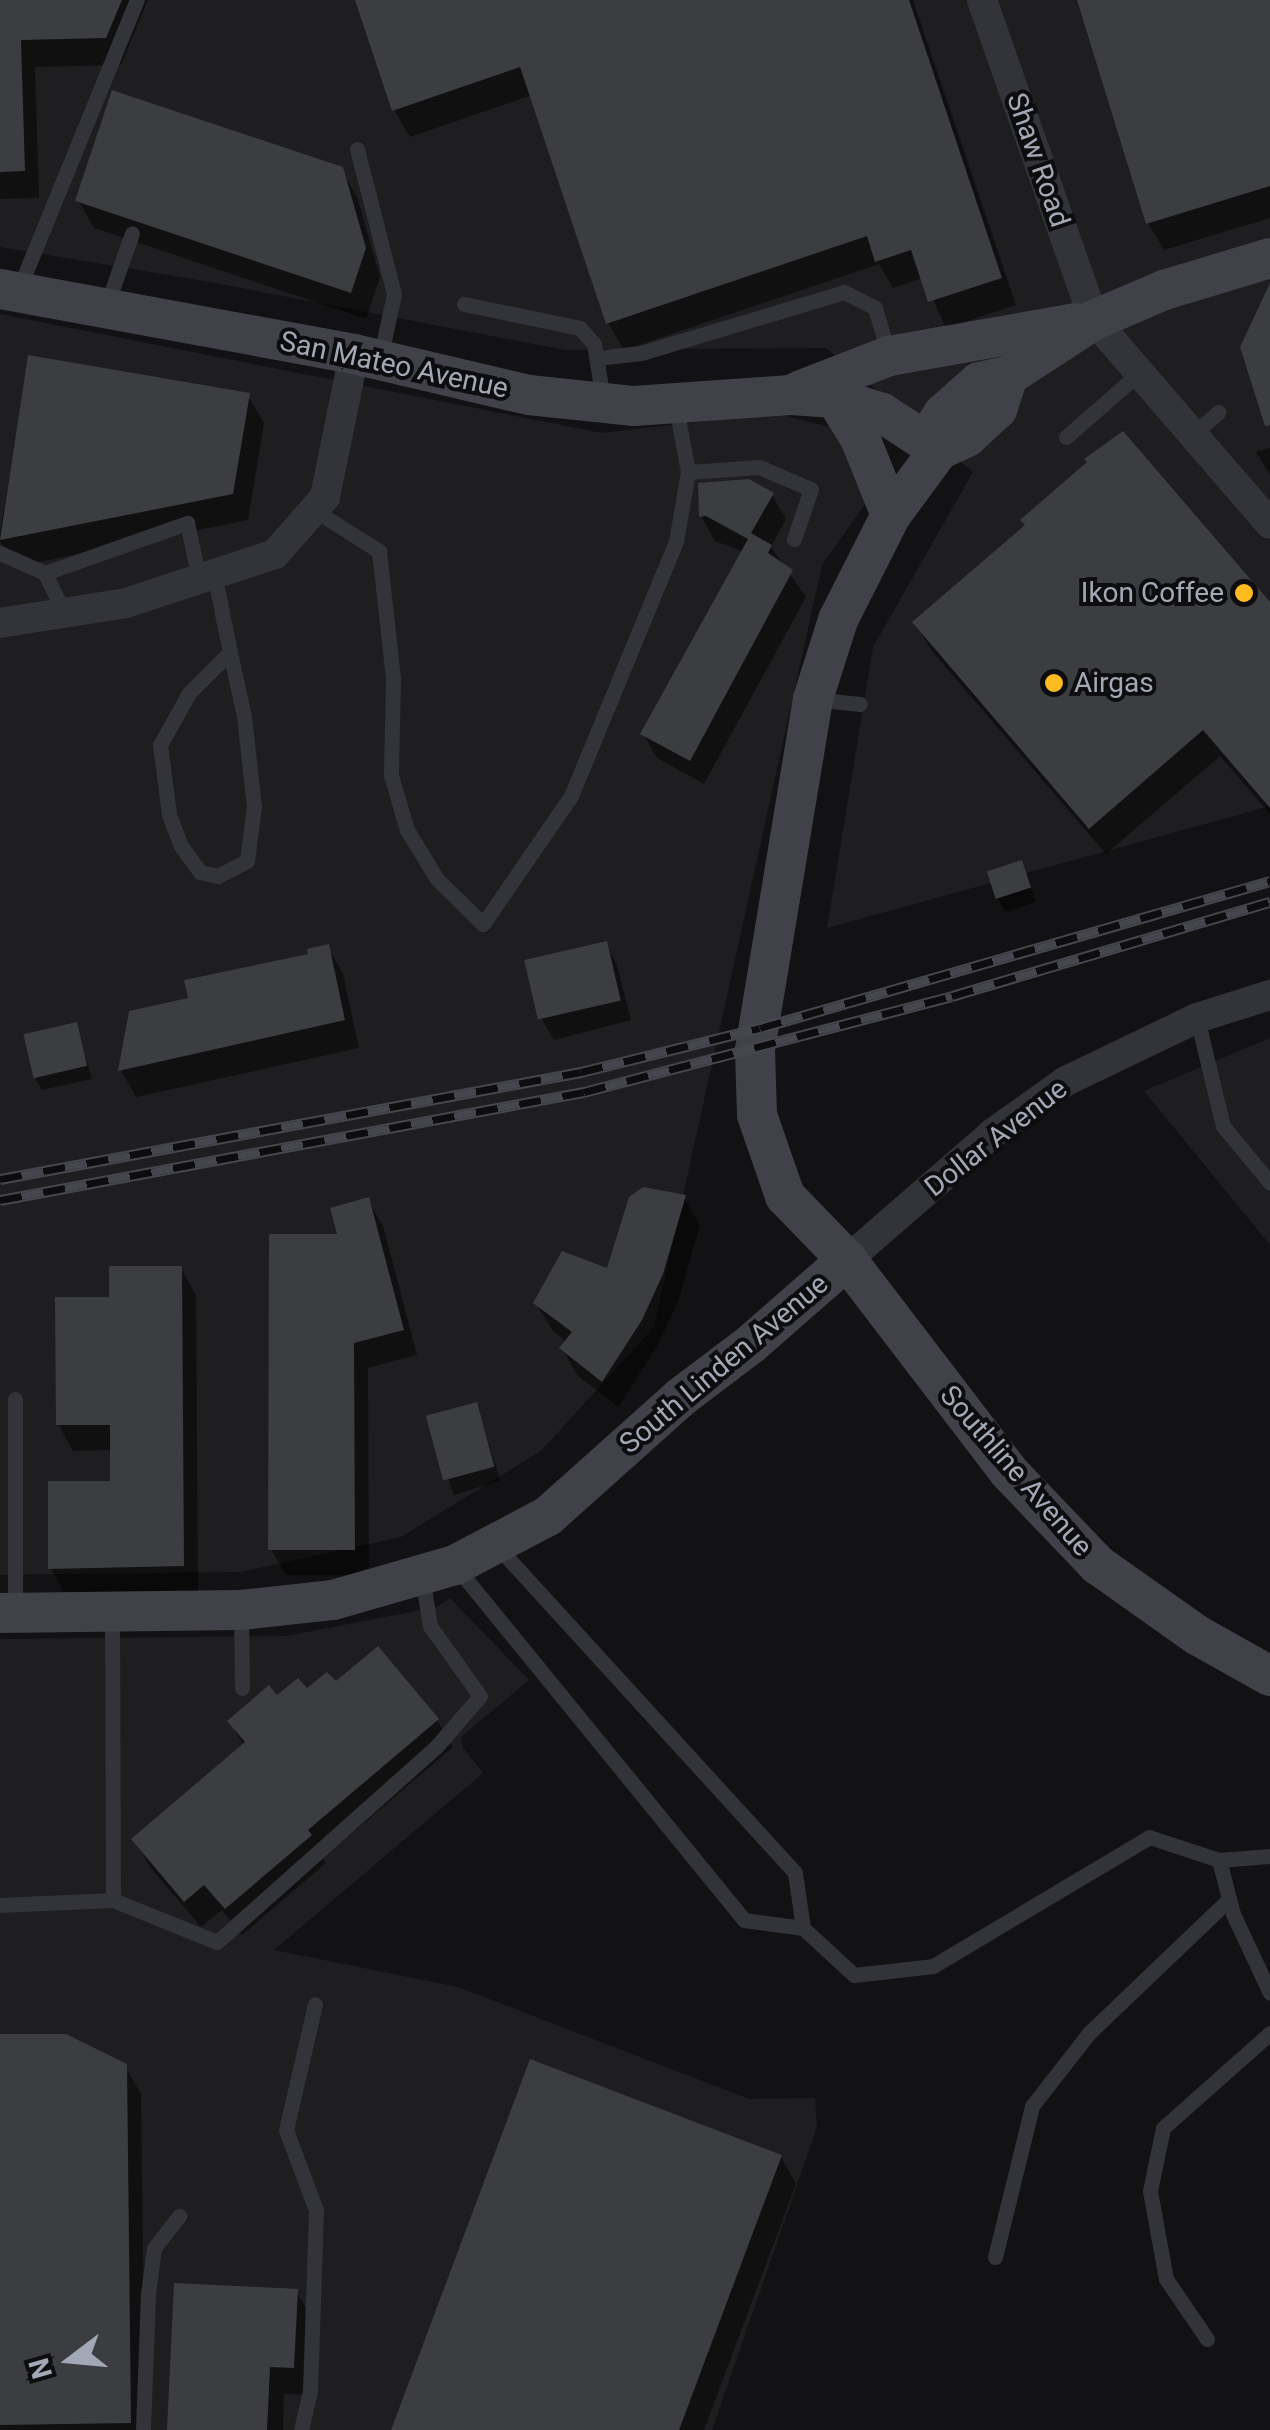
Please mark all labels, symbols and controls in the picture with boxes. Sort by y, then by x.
street label: Shaw Road [999,89,1077,231]
street label: San Mateo Avenue [277,324,511,406]
place label: Ikon Coffee [1081,576,1224,610]
marker: Ikon Coffee [1233,582,1255,604]
place label: Airgas [1074,666,1154,700]
marker: Airgas [1043,672,1065,694]
street label: Dollar Avenue [918,1072,1074,1204]
street label: South Linden Avenue [613,1267,835,1461]
street label: Southline Avenue [933,1379,1099,1563]
north arrow [20,2310,120,2410]
text: N [22,2354,59,2382]

